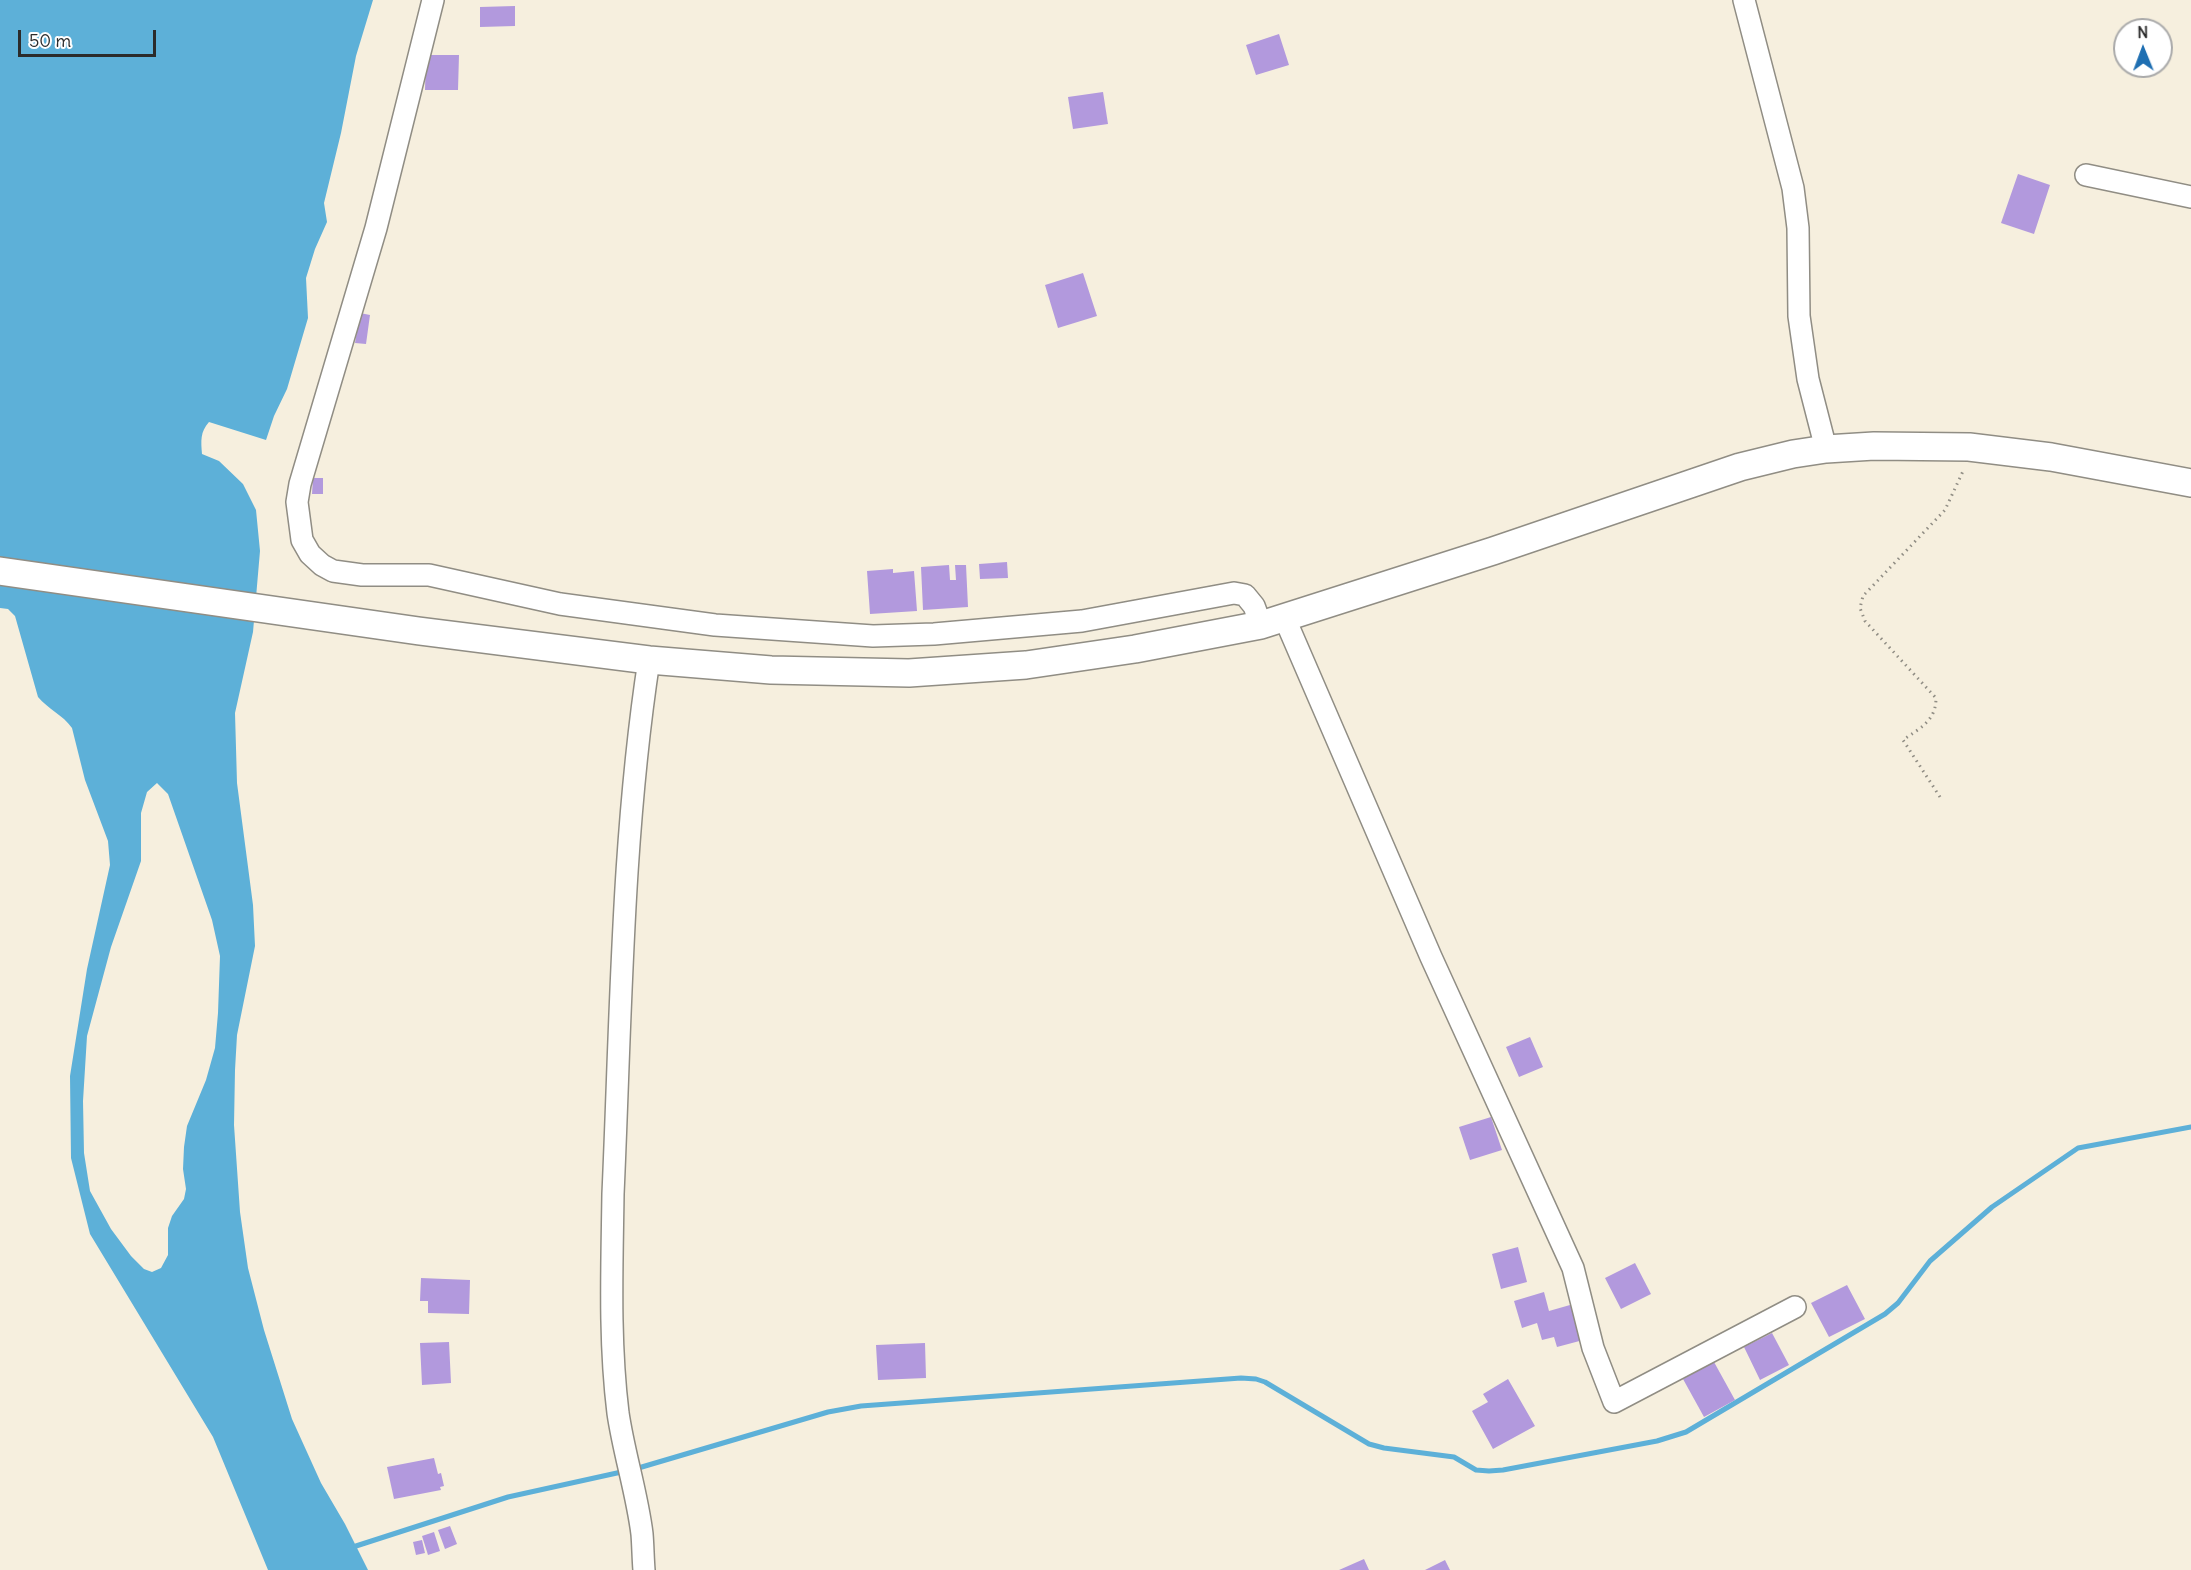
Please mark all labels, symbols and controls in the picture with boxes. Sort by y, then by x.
scale bar [21,18,159,56]
north arrow [2113,18,2173,78]
text: N [2137,22,2148,42]
text: 50 m [29,29,71,52]

